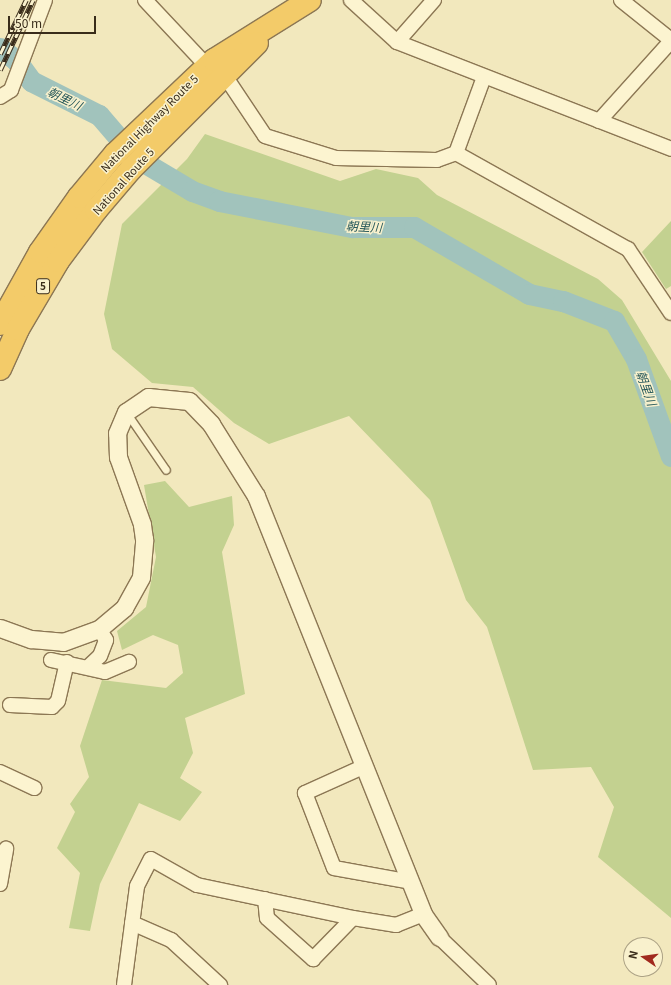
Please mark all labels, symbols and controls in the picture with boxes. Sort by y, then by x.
scale bar [10,8,98,34]
text: 50 m [15,14,42,31]
street label: National Highway Route 5 [98,72,200,174]
water label: 朝里川 [46,84,84,112]
street label: National Route 5 [90,145,156,217]
water label: 朝里川 [346,218,382,234]
road number: 5 [36,278,50,294]
water label: 朝里川 [634,369,660,407]
north arrow [623,937,663,977]
text: N [624,949,641,960]

